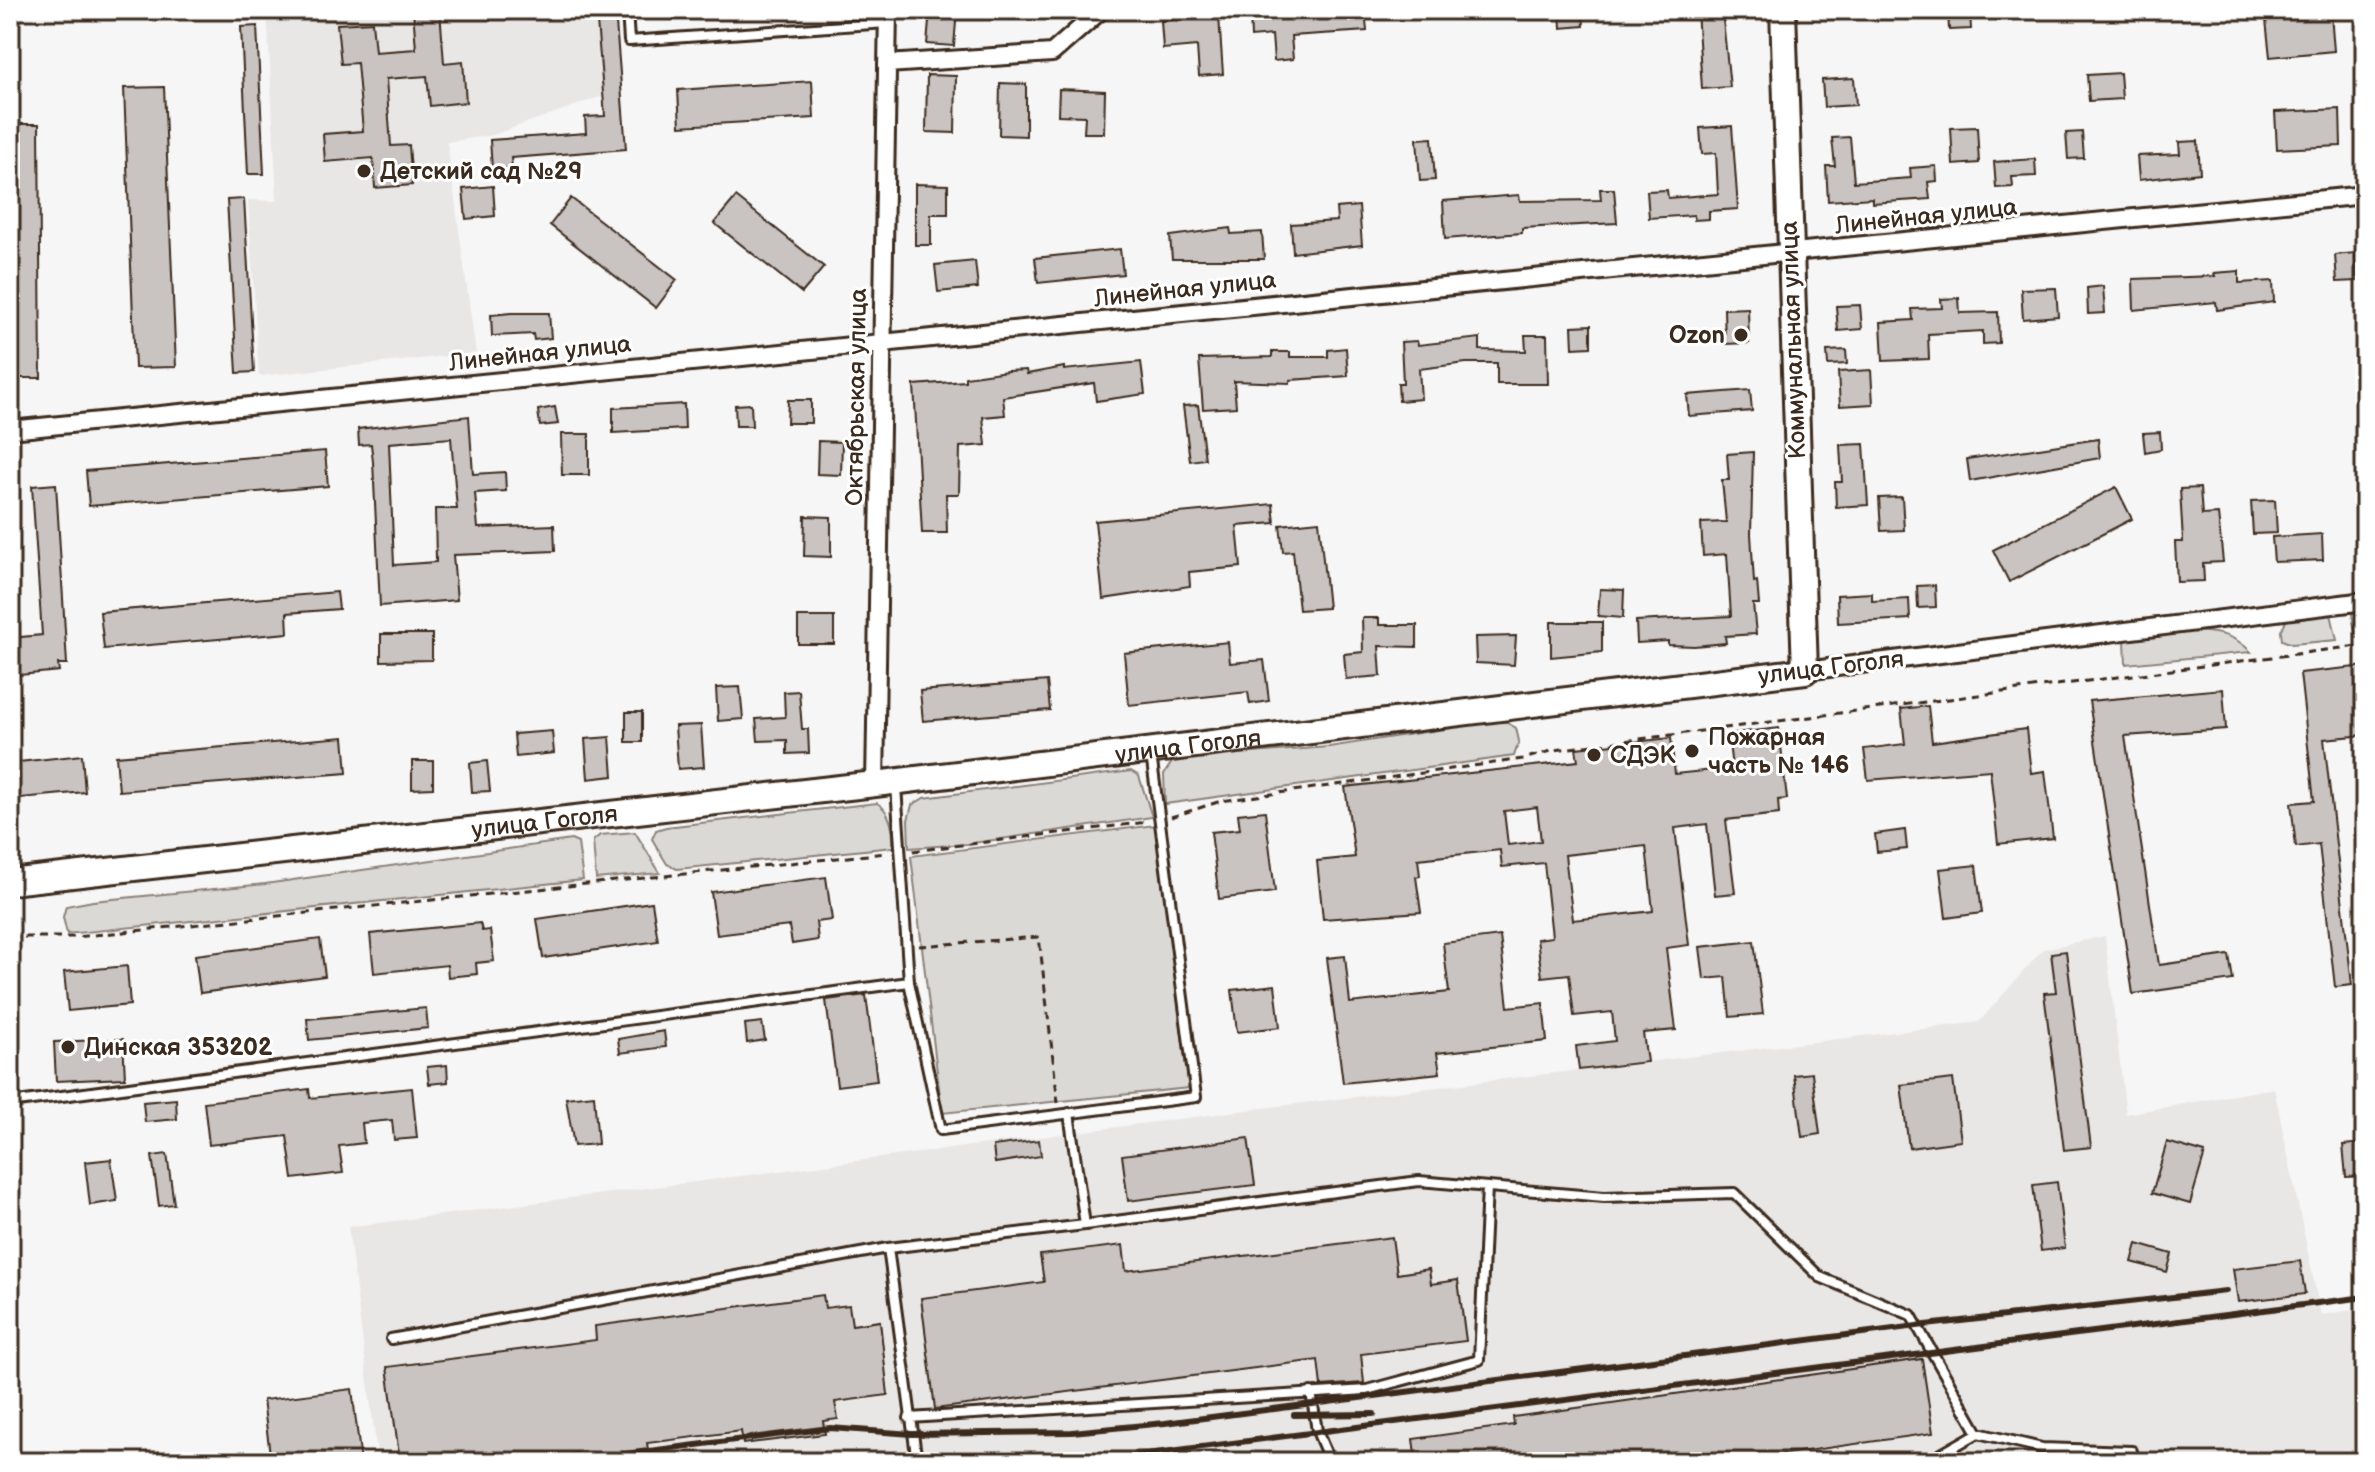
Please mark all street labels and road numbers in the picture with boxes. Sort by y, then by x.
street label: Линейная улица [1832,192,2019,241]
street label: Коммунальная улица [1775,221,1812,459]
street label: Линейная улица [1091,265,1278,314]
street label: Октябрьская улица [840,288,873,506]
street label: Линейная улица [446,329,633,378]
street label: улица Гоголя [1756,644,1906,691]
street label: улица Гоголя [1114,723,1263,770]
street label: улица Гоголя [470,799,619,845]

